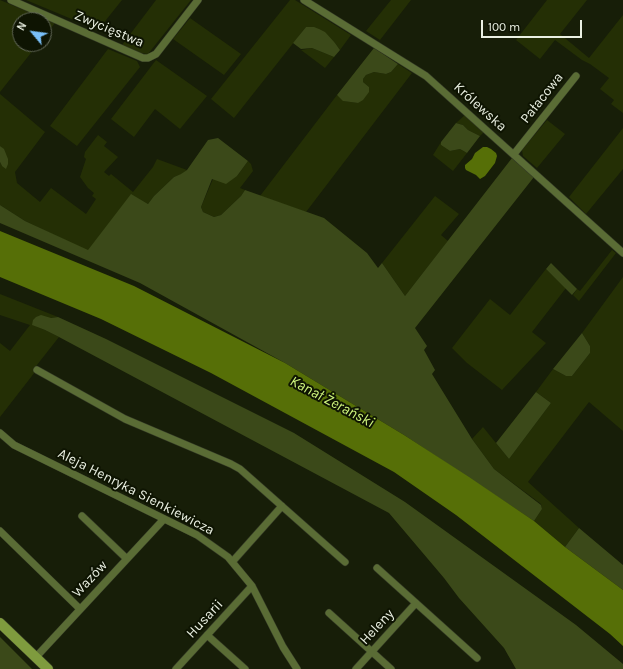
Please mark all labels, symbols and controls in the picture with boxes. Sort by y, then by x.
street label: Zwycięstwa [72,7,146,51]
north arrow [12,12,52,52]
scale bar [483,12,584,38]
text: N [14,20,30,33]
text: 100 m [488,20,520,34]
street label: Pałacowa [517,69,567,127]
street label: Królewska [450,79,510,135]
water label: Kanał Żerański [287,372,377,432]
street label: Aleja Henryka Sienkiewicza [55,445,217,539]
street label: Wazów [69,557,111,601]
street label: Husarii [183,596,227,642]
street label: Heleny [356,606,398,648]

